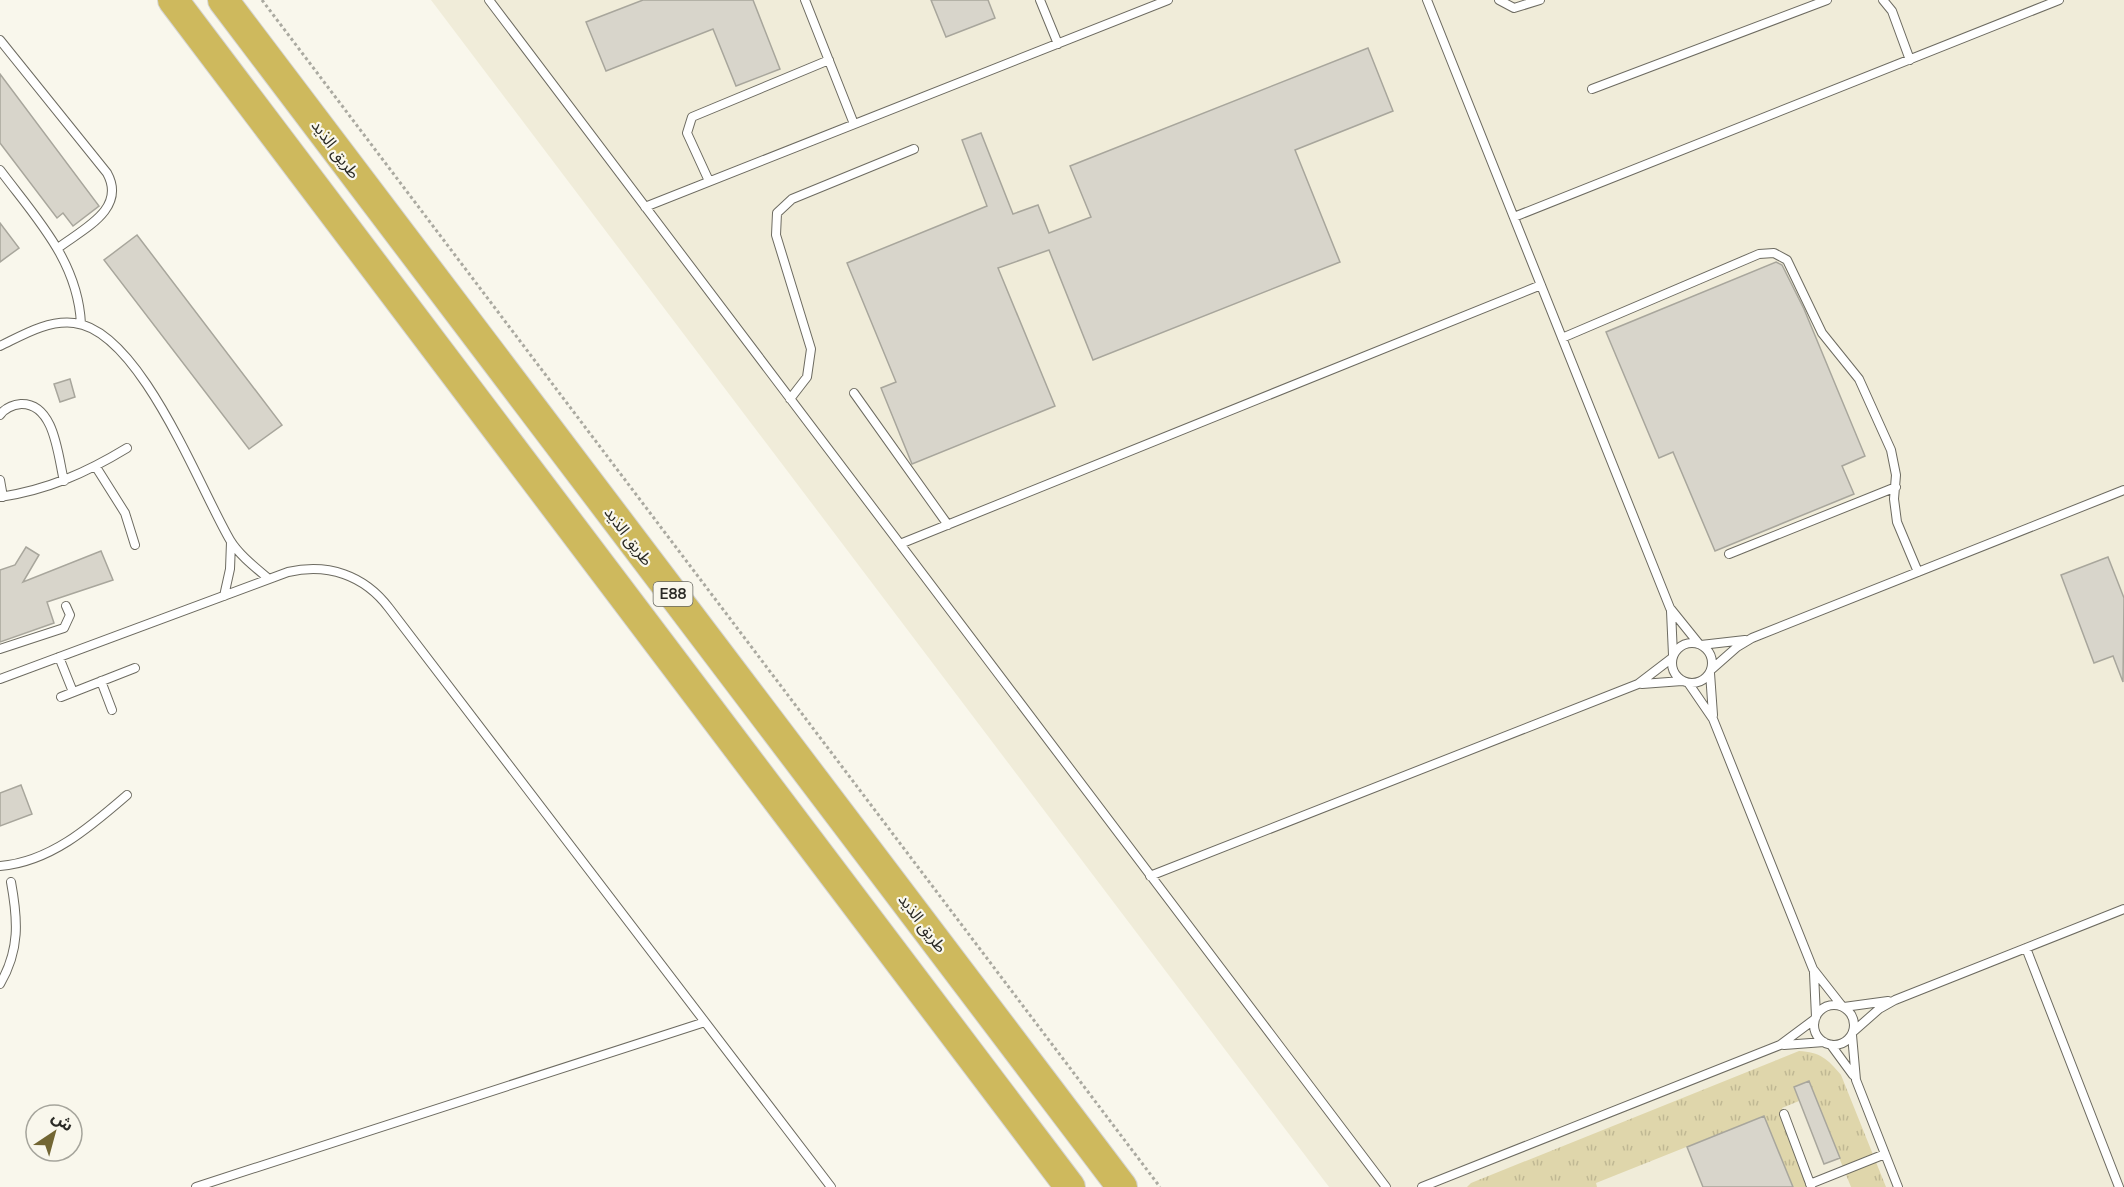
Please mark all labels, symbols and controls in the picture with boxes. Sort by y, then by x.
street label: طريق الذيد [307,116,365,183]
street label: طريق الذيد [600,503,658,570]
road number: E88 [654,582,692,606]
street label: طريق الذيد [894,890,952,957]
north arrow [24,1103,84,1163]
text: ش [48,1106,78,1135]

